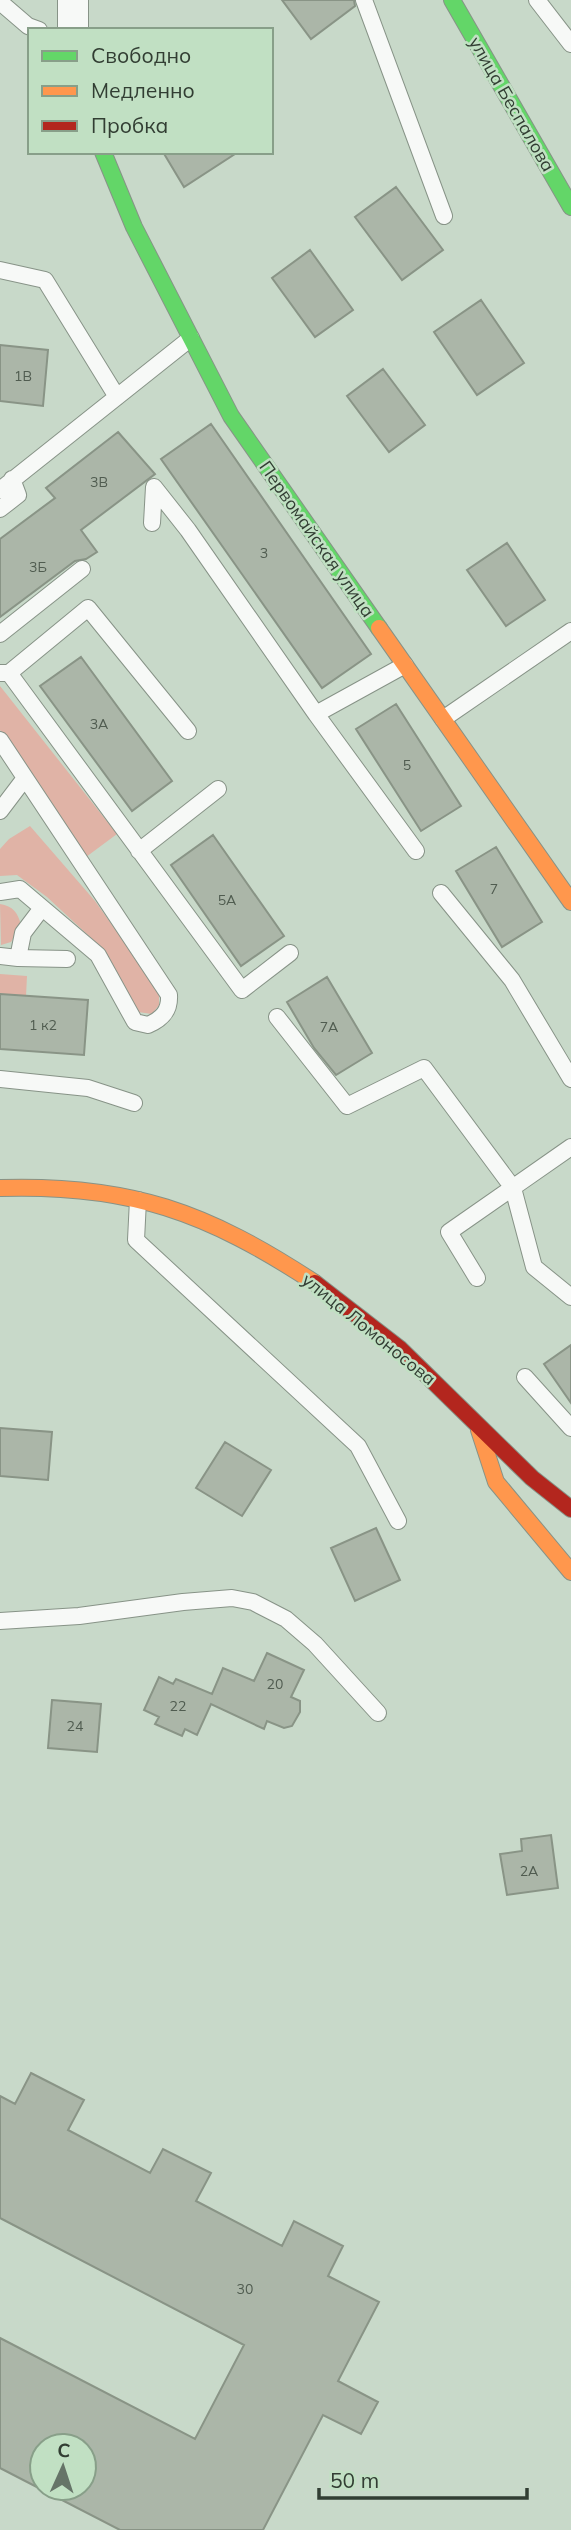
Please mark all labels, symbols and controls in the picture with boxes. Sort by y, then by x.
legend [28,28,273,154]
street label: улица Беспалова [464,32,560,176]
text: Свободно [91,42,191,68]
text: Медленно [91,77,195,103]
text: Пробка [91,112,168,138]
house number: 1В [14,367,32,385]
street label: Первомайская улица [254,456,380,622]
house number: 3В [90,473,108,491]
house number: 3 [260,544,268,562]
house number: 3Б [29,558,47,576]
house number: 3А [90,715,109,733]
house number: 5 [403,756,411,774]
house number: 7 [490,880,498,898]
house number: 5А [218,891,237,909]
house number: 1 к2 [29,1016,57,1034]
house number: 7А [320,1018,339,1036]
street label: улица Ломоносова [297,1268,441,1390]
house number: 20 [267,1675,283,1693]
house number: 22 [170,1697,186,1715]
house number: 24 [67,1717,84,1735]
house number: 2А [520,1862,539,1880]
house number: 30 [237,2280,253,2298]
north arrow [28,2432,98,2502]
text: С [57,2438,71,2462]
scale bar [319,2456,527,2500]
text: 50 m [330,2467,379,2493]

